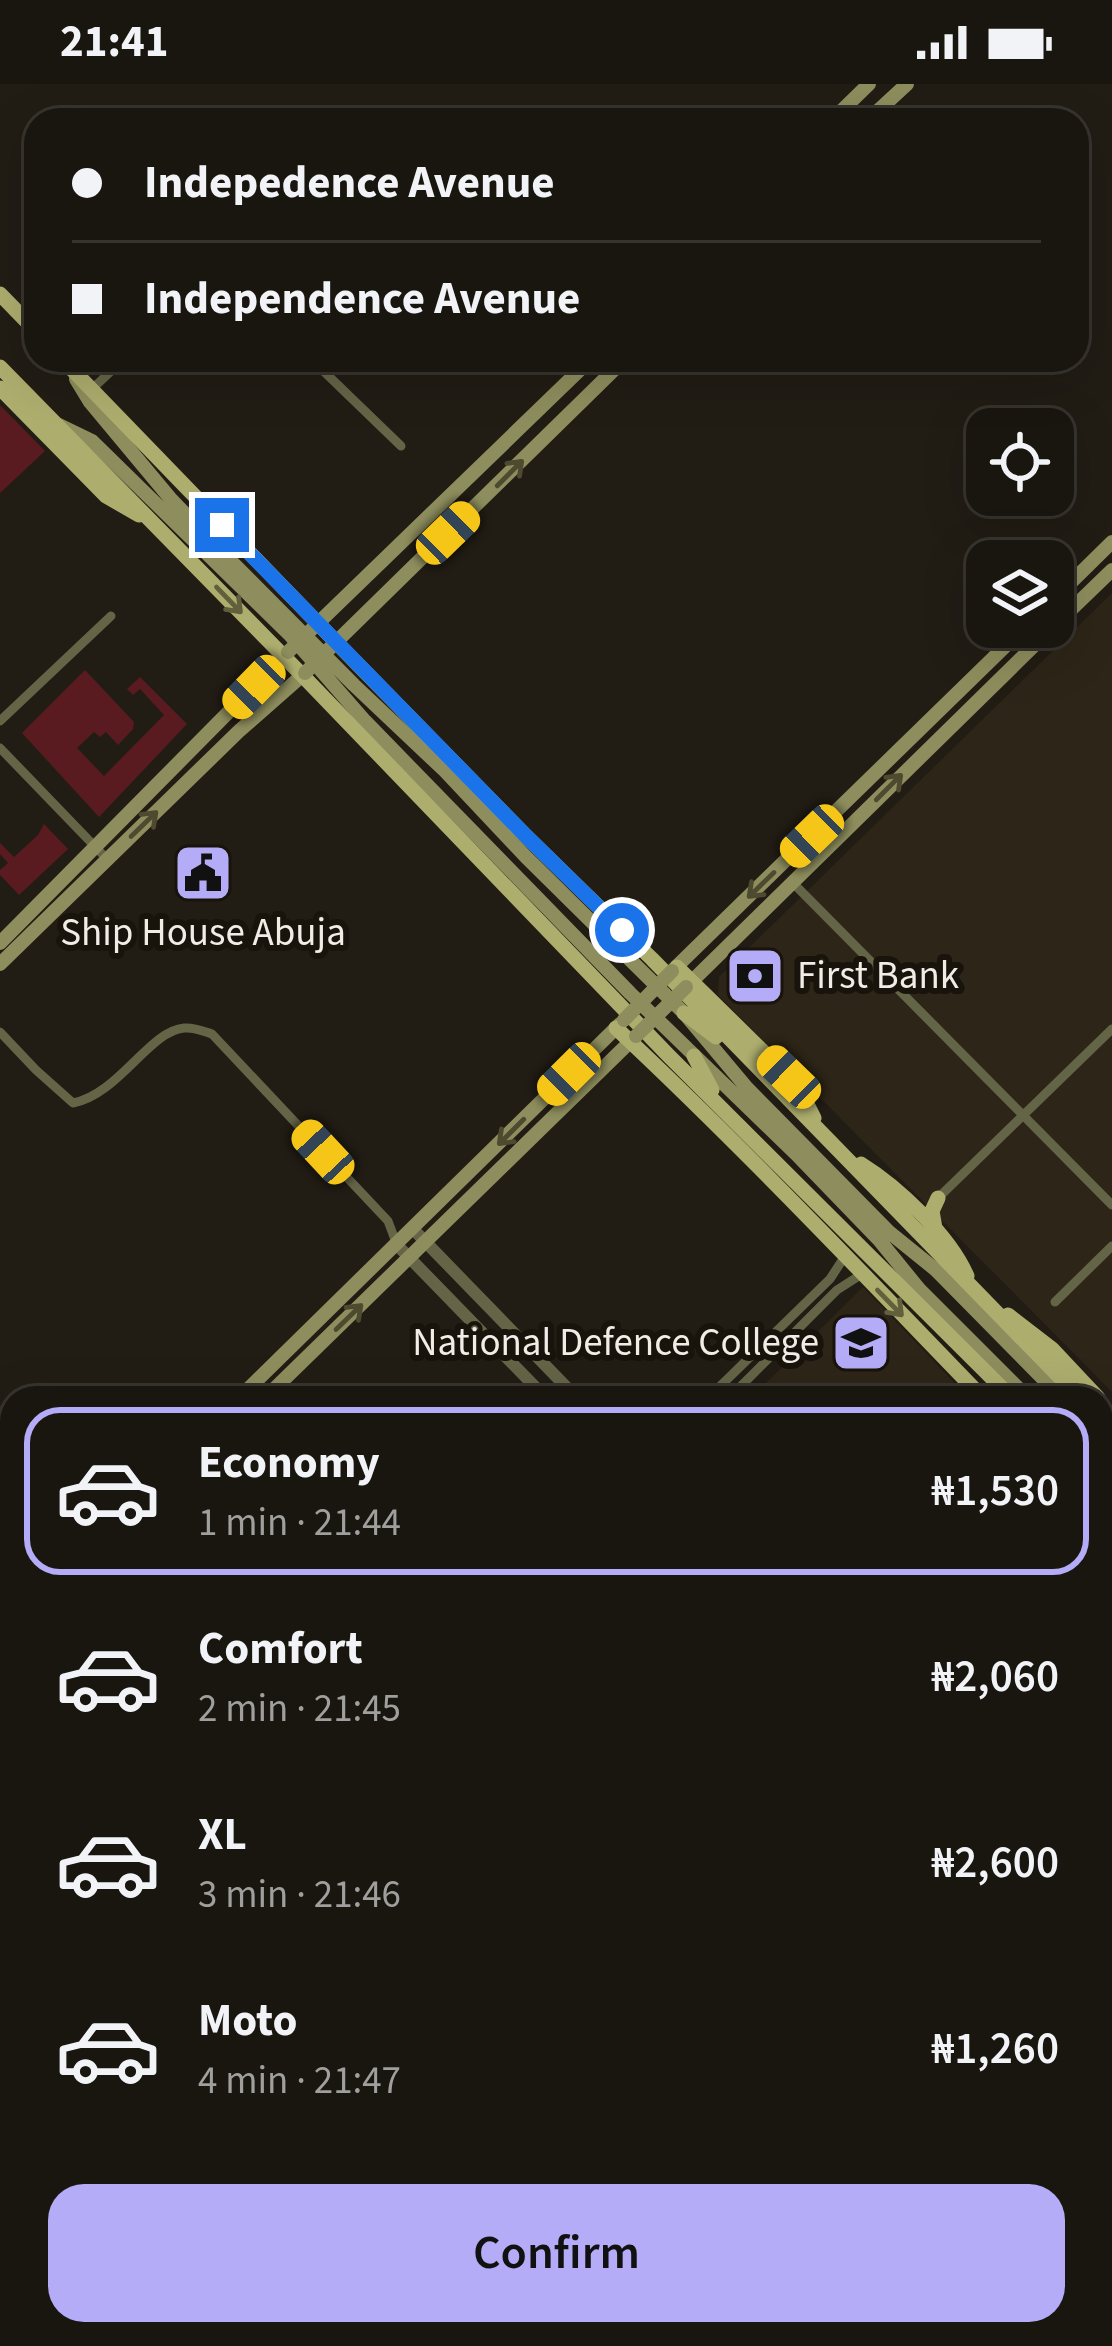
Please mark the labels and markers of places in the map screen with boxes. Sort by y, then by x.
public building icon: Ship House Abuja [172,842,234,904]
place label: Ship House Abuja [60,905,346,961]
bank icon: First Bank [724,945,786,1007]
place label: First Bank [797,948,959,1004]
school or university icon: National Defence College [830,1312,892,1374]
place label: National Defence College [412,1315,819,1371]

